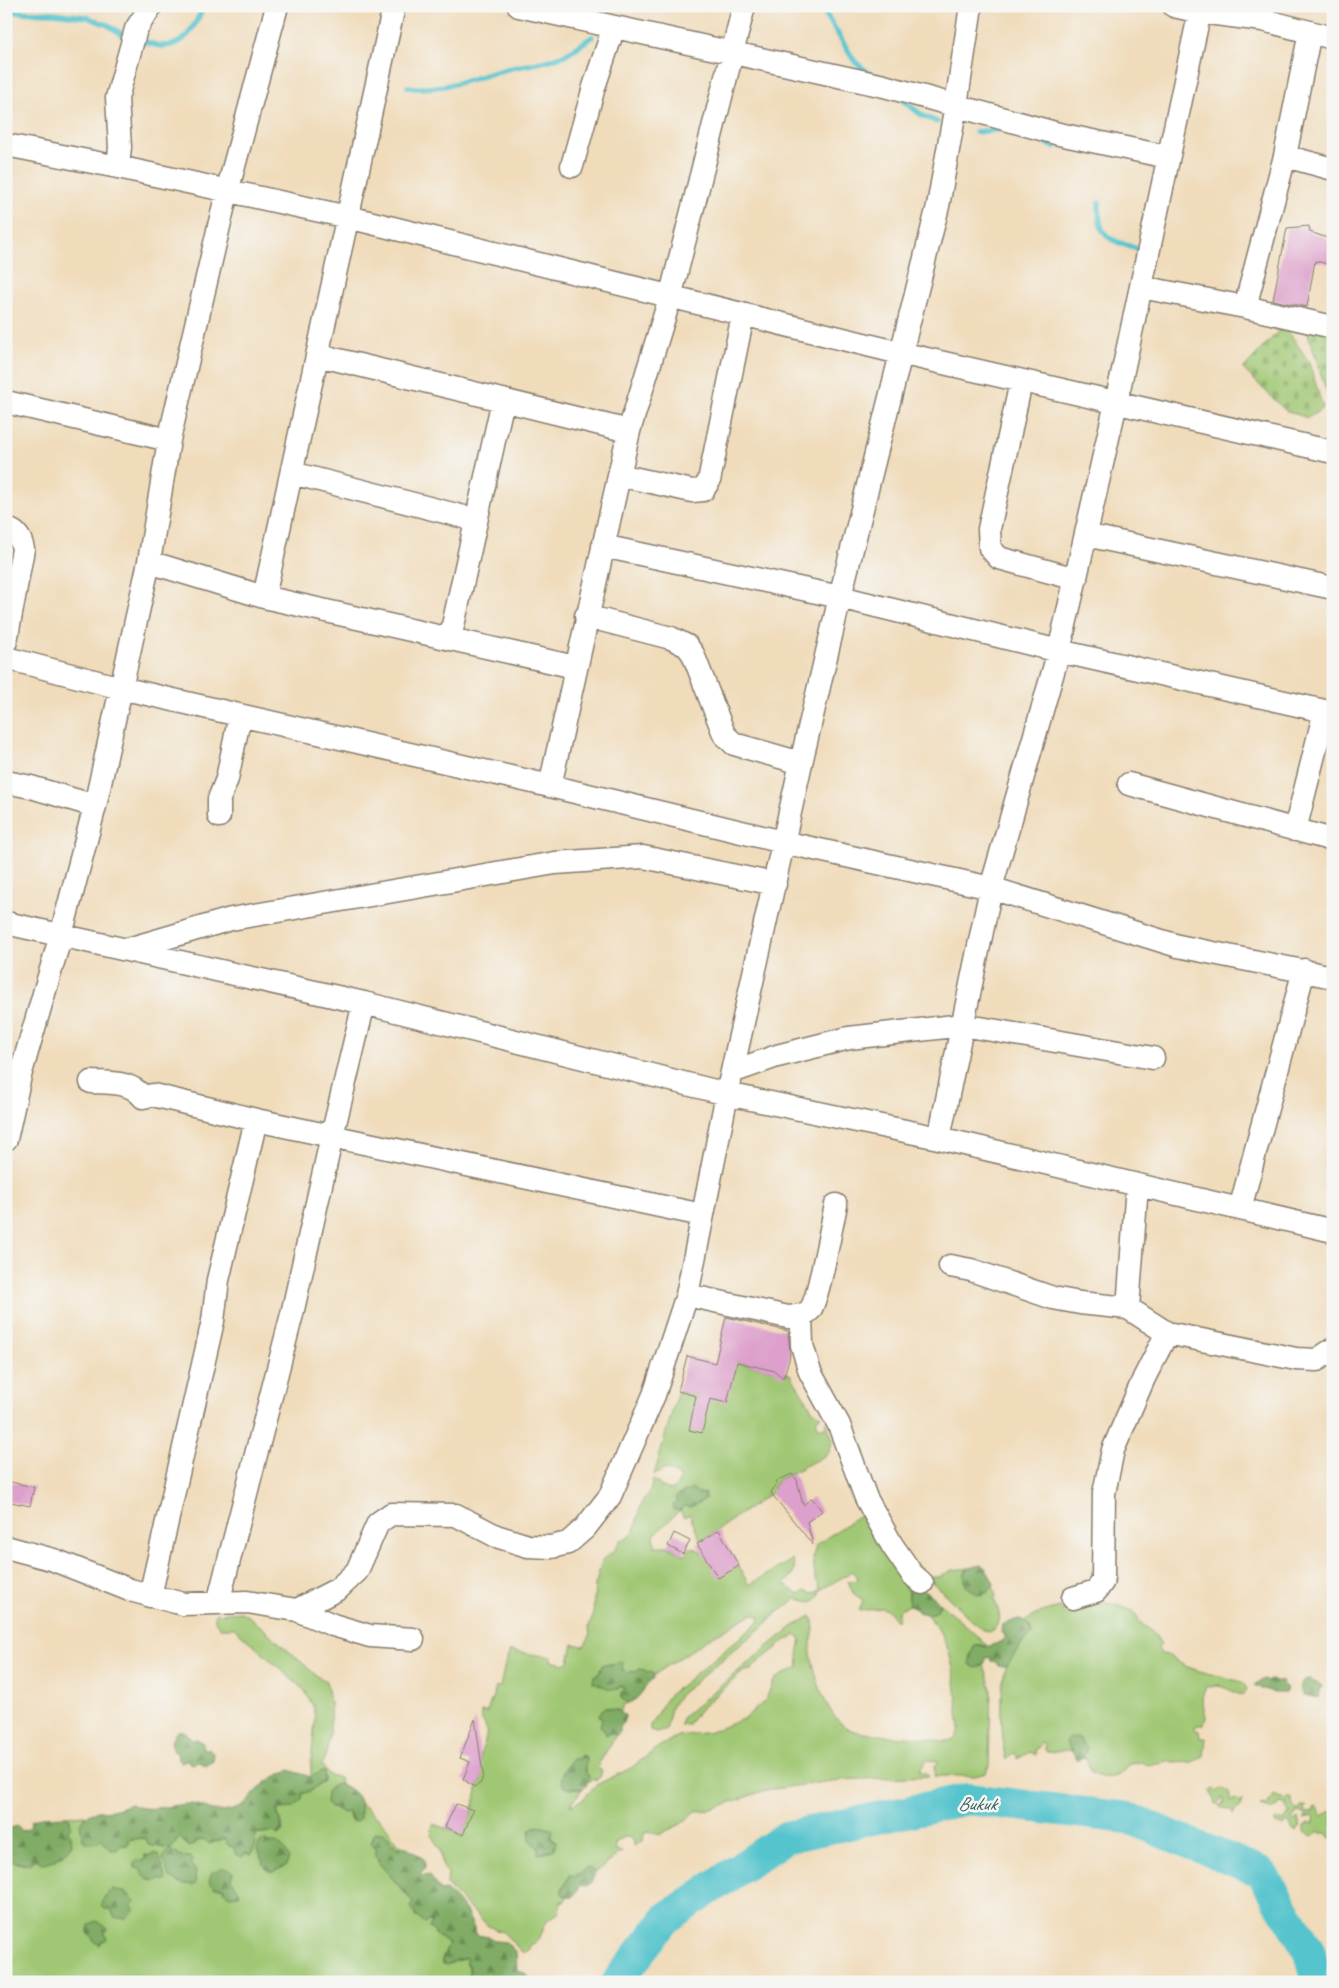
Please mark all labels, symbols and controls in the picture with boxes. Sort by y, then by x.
water label: Bukuk [958,1792,999,1816]

